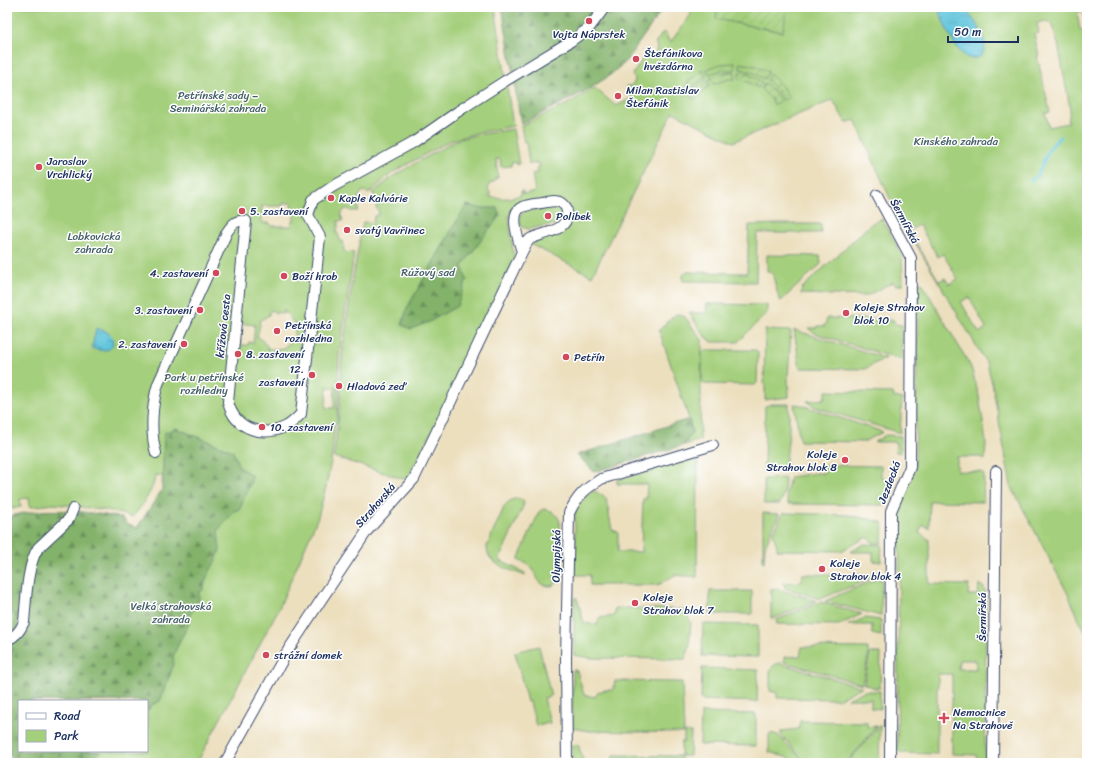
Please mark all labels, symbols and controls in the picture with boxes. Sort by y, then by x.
marker: Vojta Náprstek [584,16,594,26]
scale bar [948,18,1018,44]
text: 50 m [954,21,981,43]
place label: Vojta Náprstek [553,25,625,44]
place label: Štefánikova hvězdárna [643,44,703,76]
marker: Štefánikova hvězdárna [631,54,641,64]
place label: Milan Rastislav Štefánik [626,81,700,113]
park label: Petřínské sady – Seminářská zahrada [170,86,267,118]
marker: Milan Rastislav Štefánik [613,91,623,101]
park label: Kinského zahrada [914,132,999,151]
place label: Jaroslav Vrchlický [46,152,92,184]
marker: Jaroslav Vrchlický [34,162,44,172]
place label: Kaple Kalvárie [339,189,408,208]
marker: Kaple Kalvárie [326,193,336,203]
street label: Šermířská [885,195,925,248]
place label: 5. zastavení [250,202,310,221]
marker: 5. zastavení [237,206,247,216]
place label: Polibek [556,207,592,226]
marker: Polibek [543,211,553,221]
place label: svatý Vavřinec [354,221,425,240]
marker: svatý Vavřinec [342,225,352,235]
park label: Lobkovická zahrada [67,227,121,259]
park label: Růžový sad [401,263,456,282]
place label: 4. zastavení [150,264,210,283]
place label: Boží hrob [292,267,338,286]
marker: 4. zastavení [211,268,221,278]
marker: Boží hrob [279,271,289,281]
street label: křížová cesta [211,293,236,359]
place label: Koleje Strahov blok 10 [854,298,926,330]
place label: 3. zastavení [135,301,194,320]
marker: 3. zastavení [195,305,205,315]
marker: Koleje Strahov blok 10 [841,308,851,318]
place label: Petřínská rozhledna [285,316,333,348]
marker: Petřínská rozhledna [272,326,282,336]
place label: 2. zastavení [118,335,178,354]
marker: 2. zastavení [179,339,189,349]
place label: 8. zastavení [246,345,306,364]
place label: Petřín [574,348,605,367]
marker: 8. zastavení [233,349,243,359]
marker: Petřín [561,352,571,362]
place label: 12. zastavení [258,360,306,392]
park label: Park u petřínské rozhledny [164,368,244,400]
marker: 12. zastavení [307,370,317,380]
place label: Hladová zeď [347,377,408,396]
marker: Hladová zeď [334,381,344,391]
place label: 10. zastavení [270,418,335,437]
marker: 10. zastavení [257,422,267,432]
place label: Koleje Strahov blok 8 [766,445,838,477]
marker: Koleje Strahov blok 8 [840,455,850,465]
street label: Jezdecká [872,458,906,507]
street label: Strahovská [350,478,401,532]
street label: Olympijská [547,529,566,583]
place label: Koleje Strahov blok 4 [830,554,901,586]
marker: Koleje Strahov blok 4 [817,564,827,574]
place label: Koleje Strahov blok 7 [643,588,714,620]
street label: Šermířská [973,592,992,641]
park label: Velká strahovská zahrada [131,597,212,629]
marker: Koleje Strahov blok 7 [630,598,640,608]
place label: strážní domek [273,646,342,665]
marker: strážní domek [261,650,271,660]
legend [18,700,148,752]
place label: Nemocnice Na Strahově [953,703,1014,735]
text: Road [54,705,81,727]
marker: Nemocnice Na Strahově [938,712,950,724]
text: Park [54,725,79,747]

